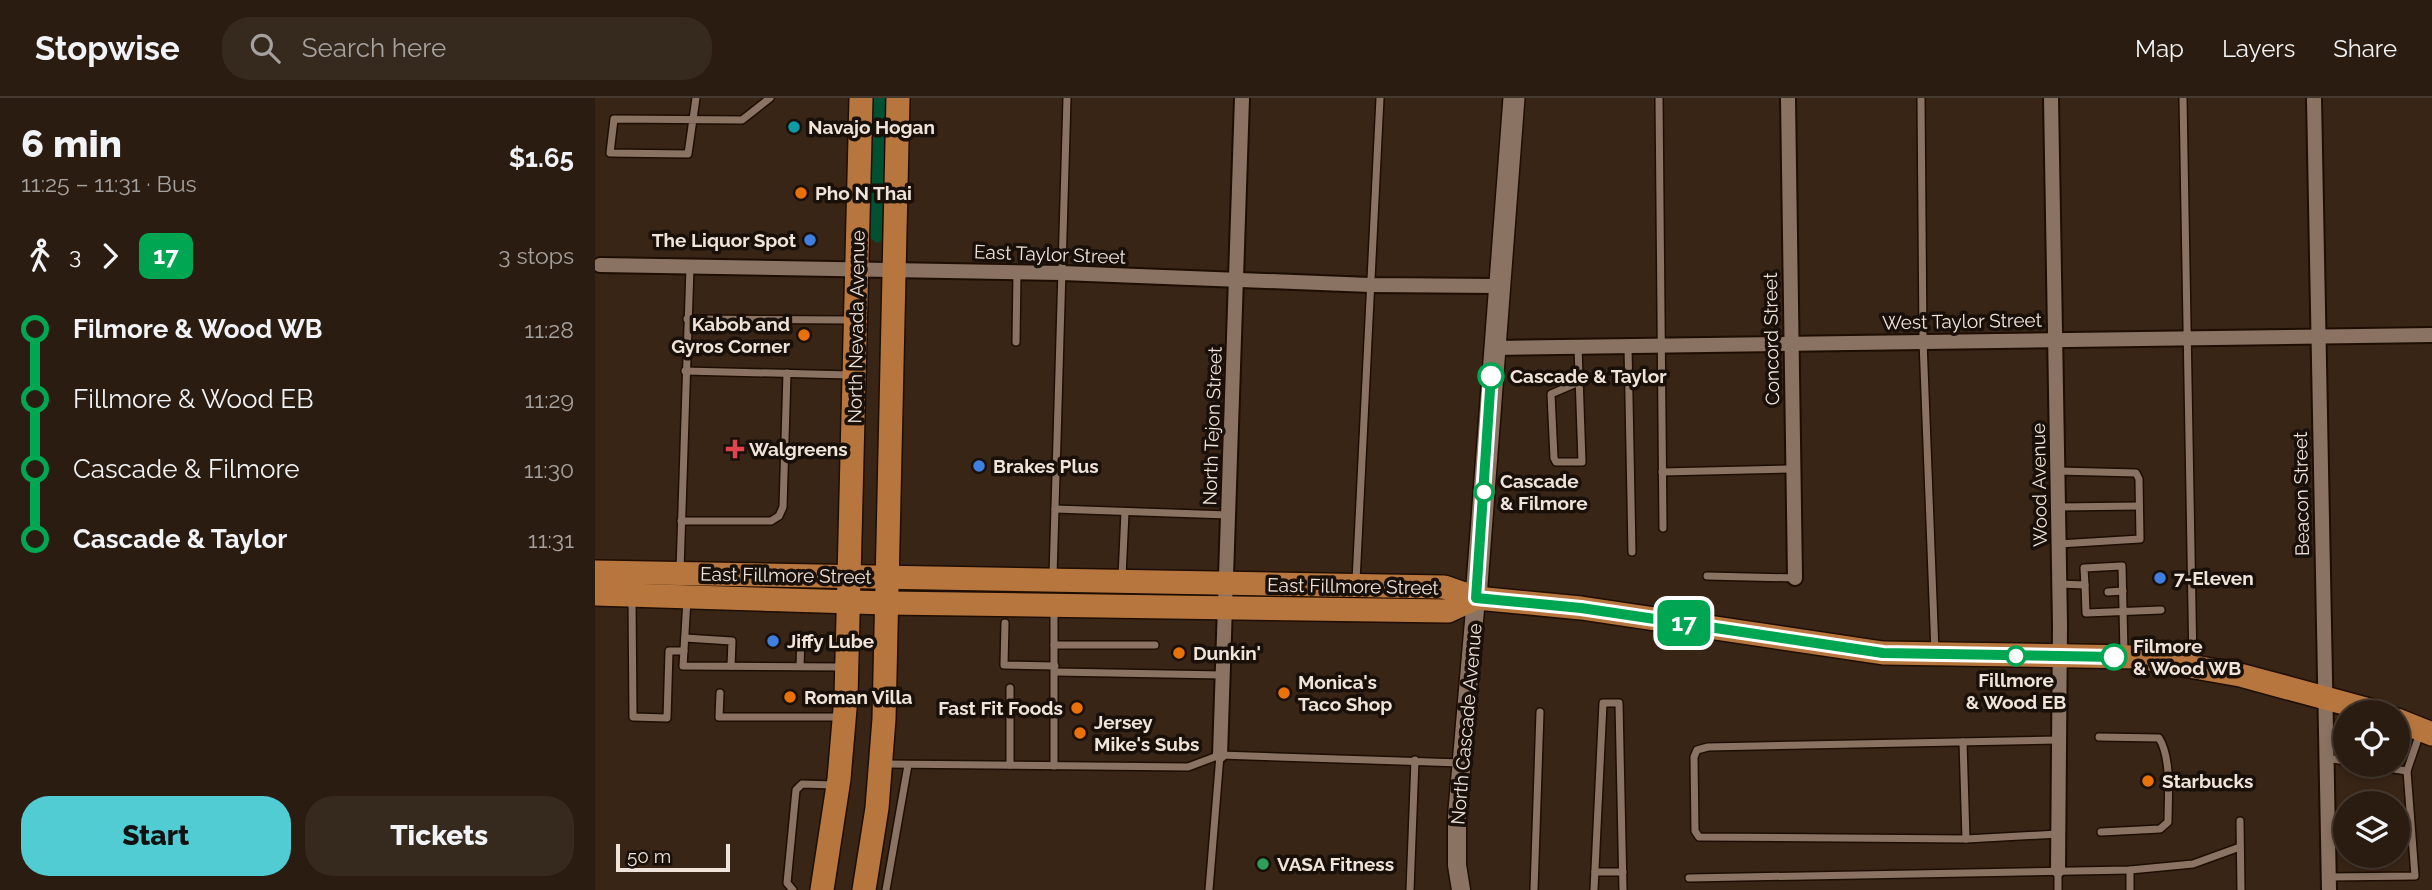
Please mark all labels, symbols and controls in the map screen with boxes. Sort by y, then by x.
search box [222,17,712,80]
text: Stopwise [35,29,180,68]
icon: search [246,29,284,67]
text: Search here [302,33,446,63]
text: Map [2135,34,2184,63]
text: Layers [2222,34,2295,63]
text: Share [2333,34,2397,63]
place label: Navajo Hogan [808,116,935,138]
marker: Navajo Hogan [786,119,802,135]
text: 6 min [21,121,122,166]
text: $1.65 [509,143,574,173]
text: 11:25 – 11:31 · Bus [21,170,197,197]
place label: Pho N Thai [815,182,912,204]
marker: Pho N Thai [793,185,809,201]
place label: The Liquor Spot [652,229,797,251]
street label: North Nevada Avenue [843,230,869,424]
marker: The Liquor Spot [802,232,818,248]
icon: walk [21,237,59,275]
icon: forward [91,237,129,275]
street label: East Taylor Street [974,240,1127,268]
text: 17 [153,241,179,270]
text: 3 [69,242,81,269]
text: 3 stops [498,242,574,269]
street label: Concord Street [1759,272,1783,406]
street label: West Taylor Street [1882,309,2043,333]
place label: Kabob and Gyros Corner [671,313,791,357]
text: Filmore & Wood WB [73,314,323,344]
text: 11:28 [524,316,574,343]
marker: Kabob and Gyros Corner [796,327,812,343]
street label: North Tejon Street [1198,346,1226,506]
marker: Cascade & Taylor [1478,363,1504,389]
place label: Cascade & Taylor [1510,365,1667,387]
text: Fillmore & Wood EB [73,384,314,414]
text: 11:29 [525,386,574,413]
street label: Wood Avenue [2027,423,2051,547]
street label: Beacon Street [2289,431,2313,556]
place label: Walgreens [749,438,848,460]
marker: Walgreens [727,441,743,457]
text: Cascade & Filmore [73,454,299,484]
place label: Brakes Plus [993,455,1099,477]
text: 11:30 [524,456,574,483]
marker: Brakes Plus [971,458,987,474]
place label: Cascade & Filmore [1500,470,1588,514]
marker: Cascade & Filmore [1474,482,1494,502]
text: Cascade & Taylor [73,524,287,554]
text: 11:31 [528,526,574,553]
street label: East Fillmore Street [700,563,873,588]
place label: 7-Eleven [2174,567,2254,589]
marker: 7-Eleven [2152,570,2168,586]
street label: East Fillmore Street [1267,574,1440,599]
line badge: 17 [1653,600,1715,646]
text: 17 [1671,608,1697,637]
street label: North Cascade Avenue [1446,622,1486,826]
place label: Jiffy Lube [787,630,874,652]
marker: Jiffy Lube [765,633,781,649]
place label: Filmore & Wood WB [2133,635,2241,679]
place label: Dunkin' [1193,642,1261,664]
marker: Filmore & Wood WB [2101,644,2127,670]
marker: Dunkin' [1171,645,1187,661]
marker: Fillmore & Wood EB [2006,646,2026,666]
place label: Fillmore & Wood EB [1966,669,2066,713]
place label: Monica's Taco Shop [1298,671,1392,715]
marker: Monica's Taco Shop [1276,685,1292,701]
place label: Roman Villa [804,686,913,708]
marker: Roman Villa [782,689,798,705]
place label: Fast Fit Foods [938,697,1063,719]
marker: Fast Fit Foods [1069,700,1085,716]
map controls [2333,700,2410,868]
button: locate [2333,700,2410,777]
place label: Jersey Mike's Subs [1094,711,1199,755]
marker: Jersey Mike's Subs [1072,725,1088,741]
place label: Starbucks [2162,770,2253,792]
marker: Starbucks [2140,773,2156,789]
button: layers [2333,791,2410,868]
button: Start [21,796,291,876]
button: Tickets [305,796,574,876]
scale bar [616,841,730,873]
text: 50 m [627,845,671,867]
place label: VASA Fitness [1277,853,1394,875]
marker: VASA Fitness [1255,856,1271,872]

